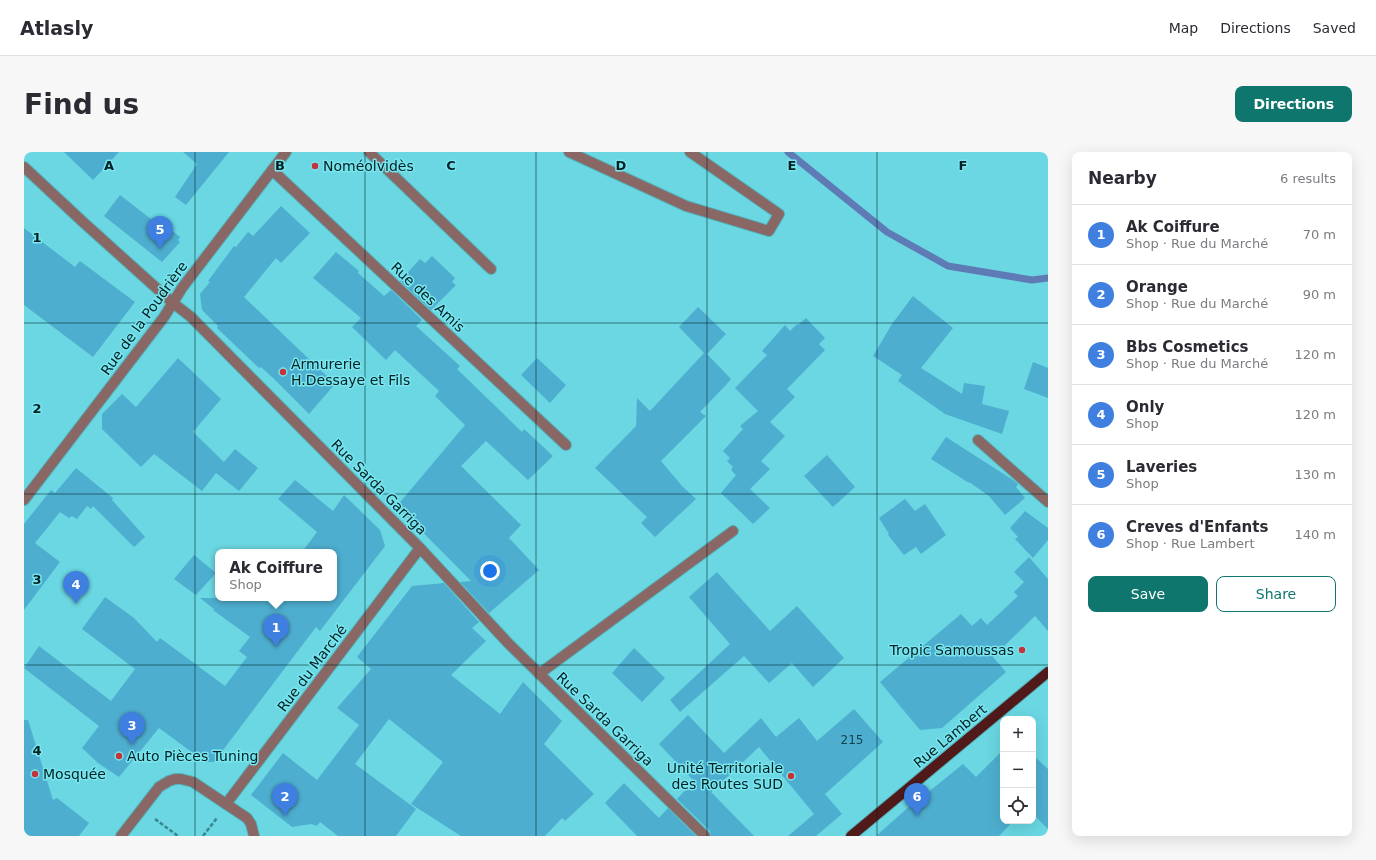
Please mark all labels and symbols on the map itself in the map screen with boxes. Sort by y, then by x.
text: A [104,158,114,173]
text: B [275,158,285,173]
place label: Noméolvidès [323,158,414,174]
text: C [446,158,456,173]
text: D [616,158,627,173]
text: E [788,158,796,173]
text: F [959,158,967,173]
marker: Noméolvidès [310,161,320,171]
pin: 5 [147,216,173,249]
text: 1 [32,230,42,245]
street label: Rue de la Poudrière [97,258,191,378]
street label: Rue des Amis [388,259,468,335]
place label: Armurerie H.Dessaye et Fils [291,356,410,388]
marker: Armurerie H.Dessaye et Fils [278,367,288,377]
text: 2 [32,401,42,416]
street label: Rue Sarda Garriga [328,436,430,538]
your location [480,561,500,581]
pin: 4 [63,571,89,604]
text: 3 [32,572,42,587]
pin: 1 [263,614,289,647]
street label: Rue du Marché [274,621,350,715]
place label: Tropic Samoussas [889,642,1014,658]
marker: Tropic Samoussas [1017,645,1027,655]
street label: Rue Sarda Garriga [553,669,657,769]
street label: Rue Lambert [910,701,990,771]
pin: 3 [119,712,145,745]
house number: 215 [841,733,863,747]
text: 4 [32,743,42,758]
place label: Auto Pièces Tuning [127,748,258,764]
marker: Auto Pièces Tuning [114,751,124,761]
place label: Unité Territoriale des Routes SUD [667,760,783,792]
place label: Mosquée [43,766,106,782]
marker: Mosquée [30,769,40,779]
marker: Unité Territoriale des Routes SUD [786,771,796,781]
pin: 2 [272,783,298,816]
pin: 6 [904,783,930,816]

